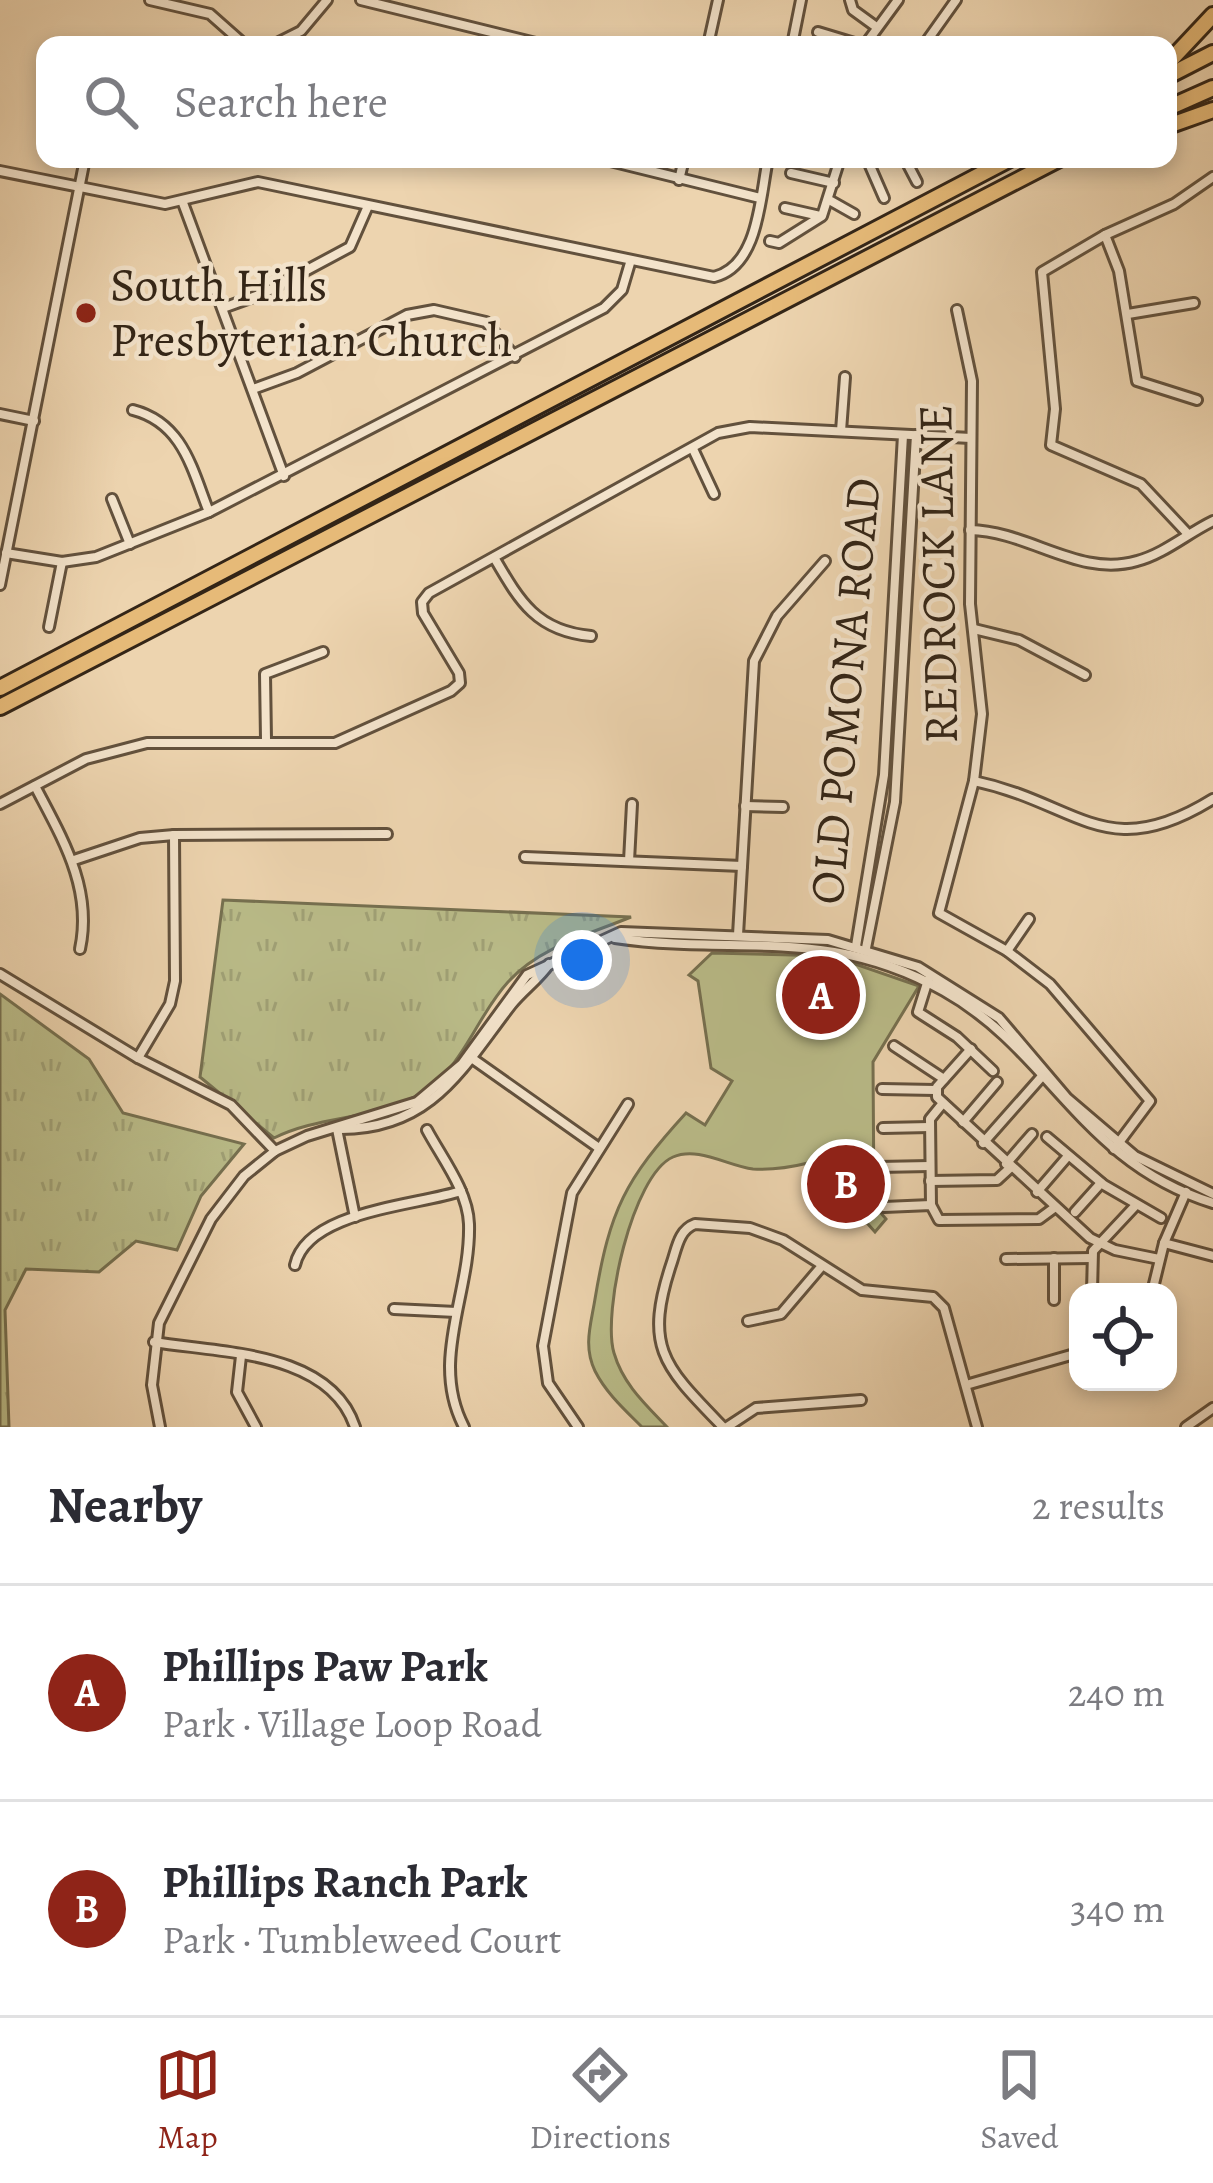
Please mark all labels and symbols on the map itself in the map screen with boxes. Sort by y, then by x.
place label: South Hills Presbyterian Church [110,252,513,373]
marker: South Hills Presbyterian Church [73,300,99,326]
street label: REDROCK LANE [902,404,974,744]
street label: OLD POMONA ROAD [793,475,897,907]
your location [552,930,612,990]
pin: A [782,950,860,1040]
pin: B [807,1139,885,1229]

